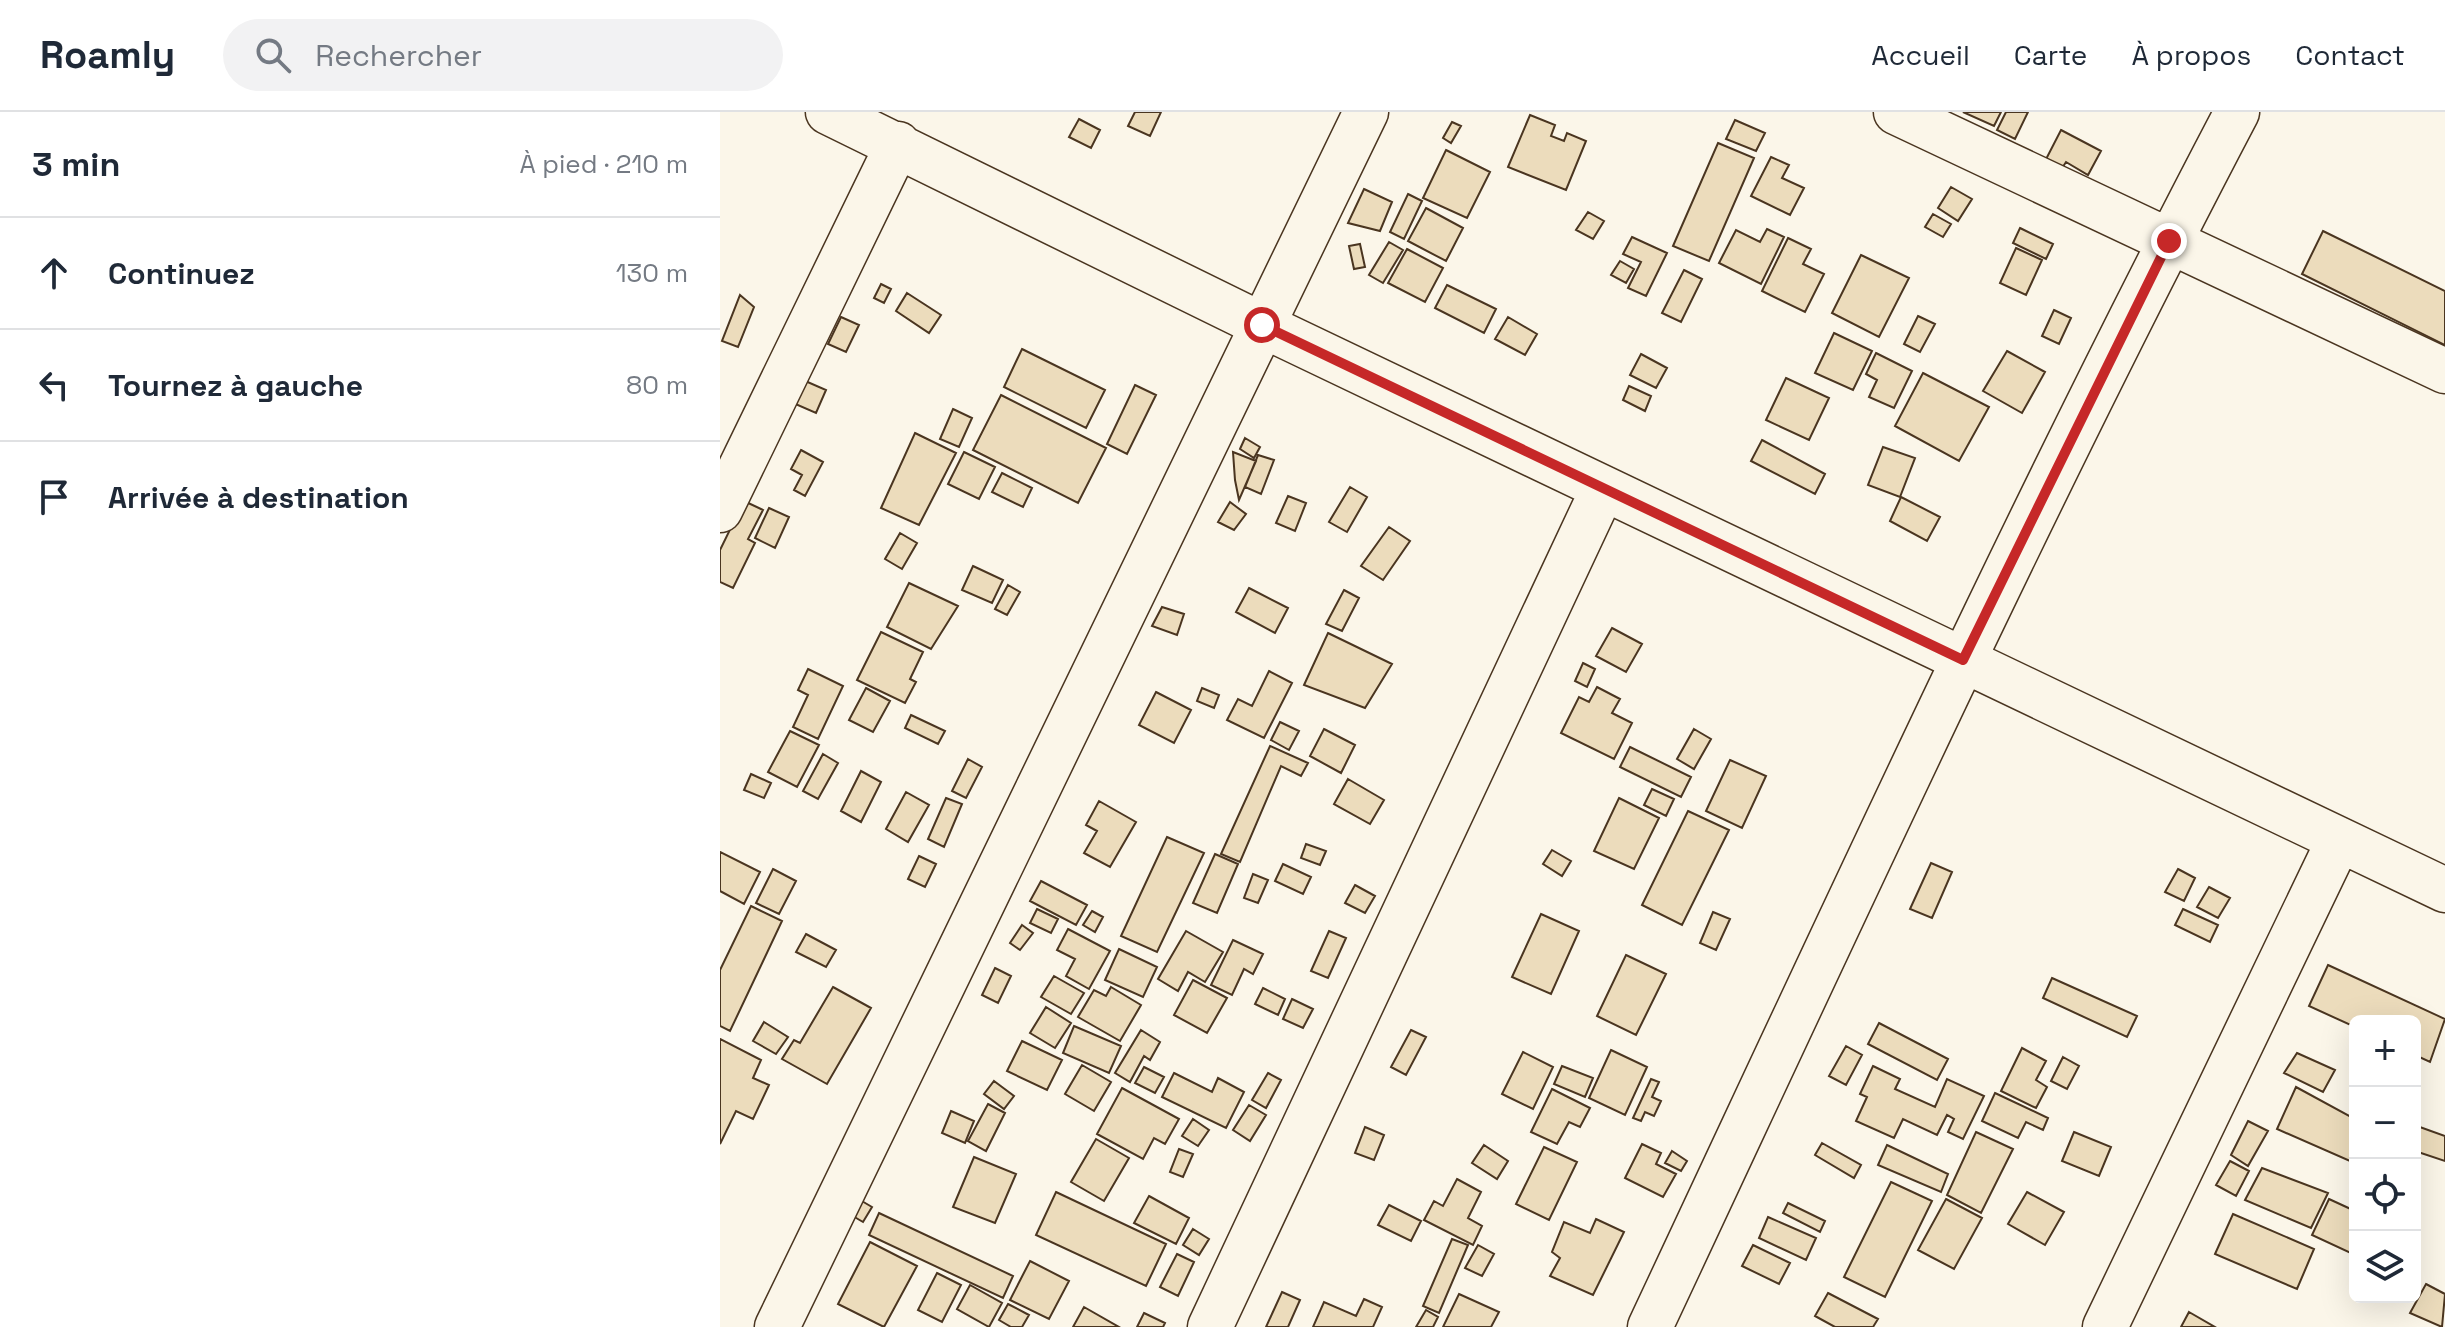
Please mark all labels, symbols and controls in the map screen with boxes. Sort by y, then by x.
search box [223,19,783,91]
text: Roamly [40,31,175,79]
icon: search [251,33,295,77]
text: Rechercher [315,36,482,75]
text: Accueil [1871,37,1970,73]
text: Carte [2014,37,2087,73]
text: À propos [2131,37,2251,73]
text: Contact [2295,37,2405,73]
text: 3 min [32,143,120,186]
text: À pied · 210 m [520,147,688,181]
route end [2151,223,2187,259]
icon: ahead [32,251,76,295]
text: Continuez [108,254,255,293]
text: 130 m [616,256,688,290]
route start [1244,307,1280,343]
icon: left [32,363,76,407]
text: Tournez à gauche [108,366,363,405]
text: 80 m [626,368,688,402]
icon: arrive [32,475,76,519]
text: Arrivée à destination [108,478,409,517]
map controls [2349,1015,2421,1303]
button: + [2349,1015,2421,1087]
button: − [2349,1087,2421,1159]
button: locate [2349,1159,2421,1231]
button: layers [2349,1231,2421,1303]

